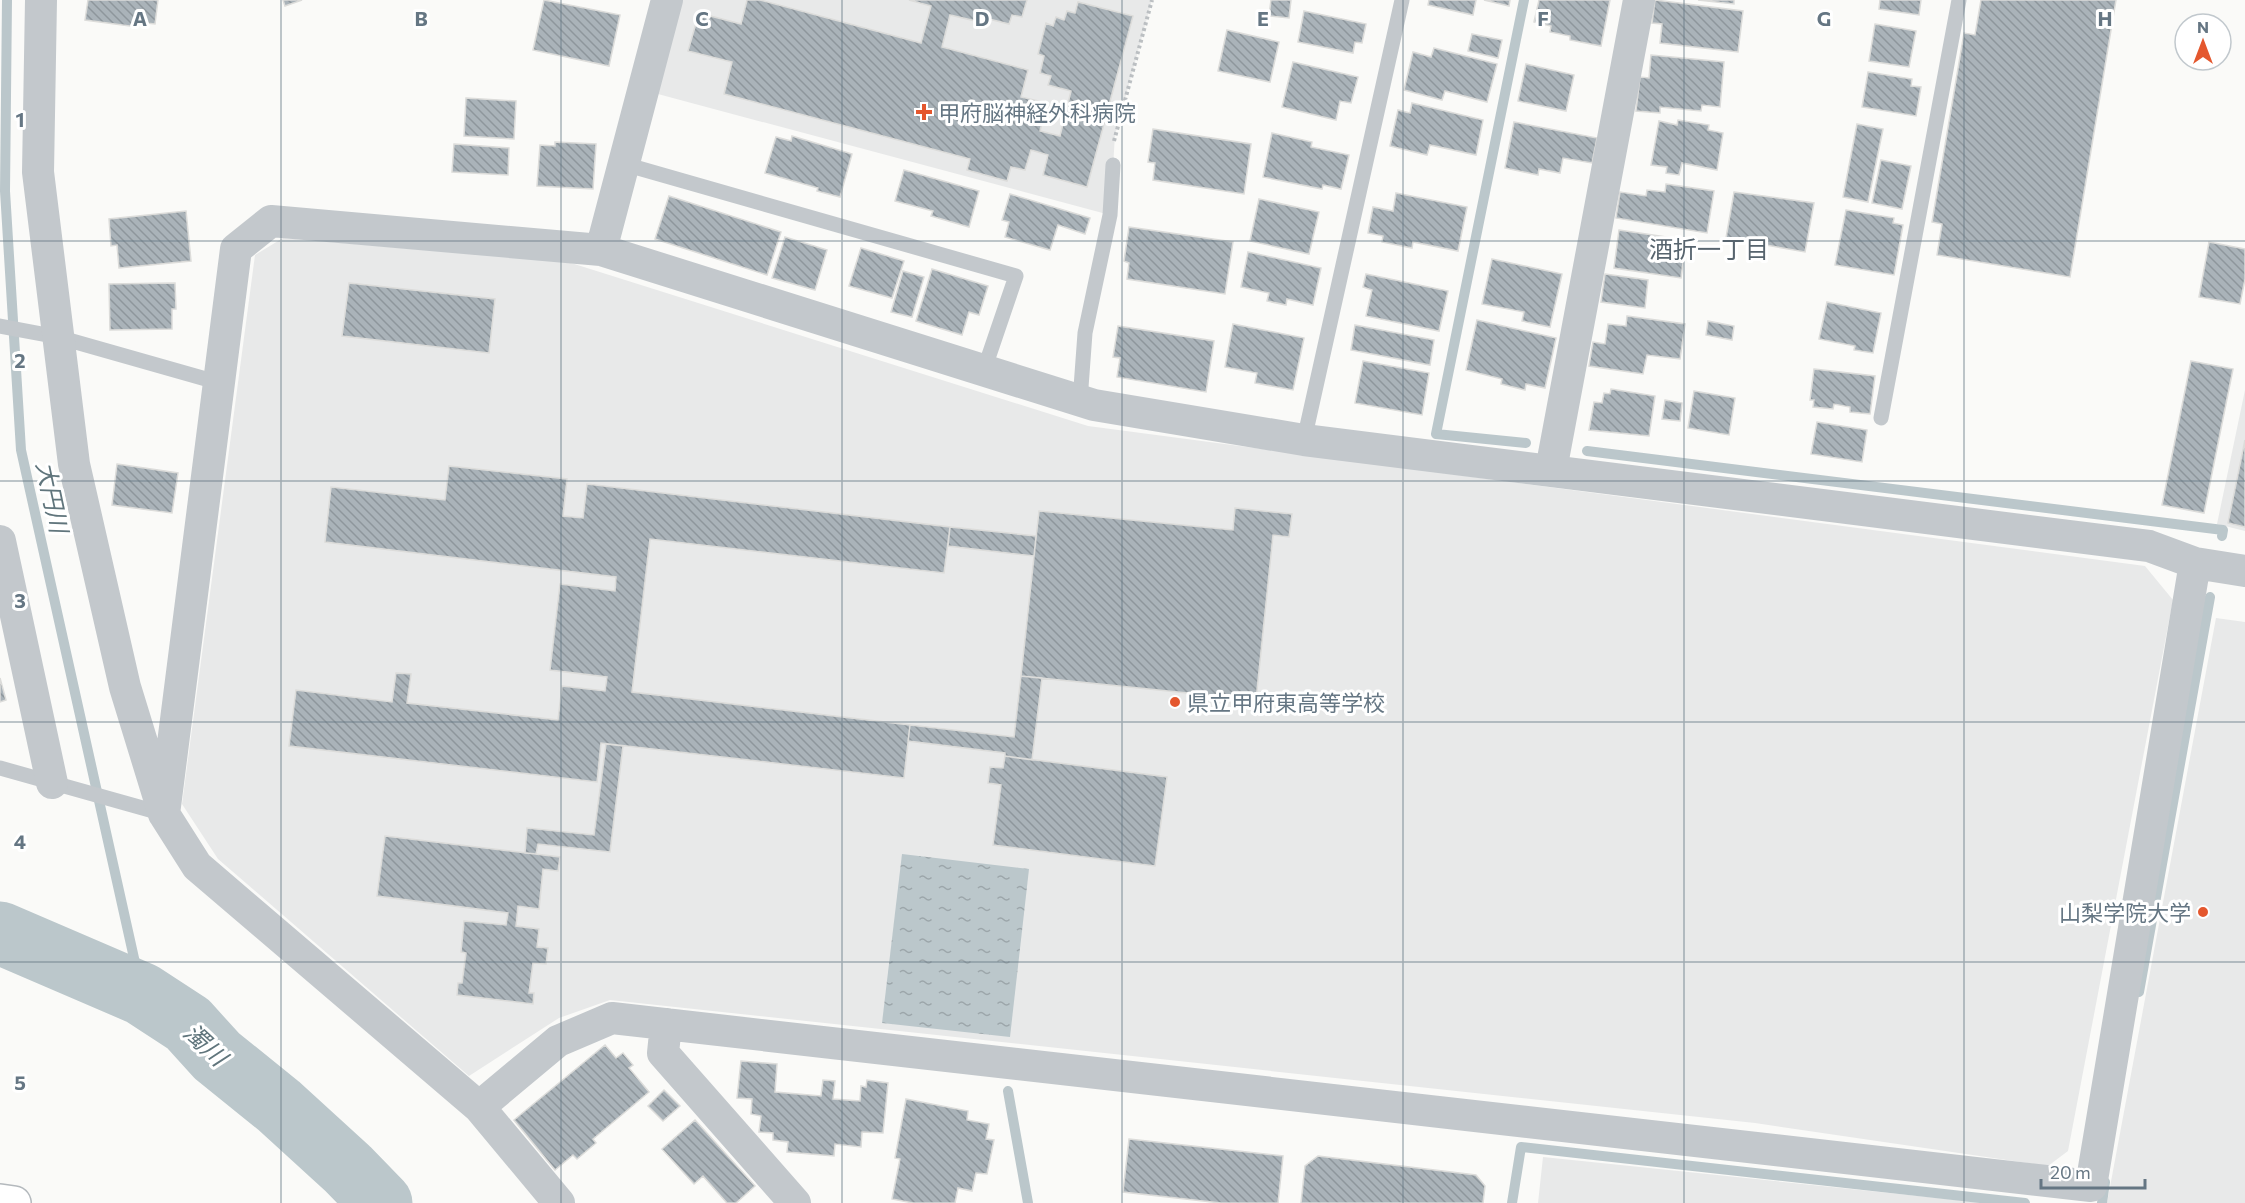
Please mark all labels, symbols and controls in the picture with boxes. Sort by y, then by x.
text: A [133,6,147,30]
text: B [414,6,428,30]
text: C [695,6,709,30]
text: D [975,6,989,30]
text: E [1257,6,1269,30]
text: F [1537,6,1549,30]
text: G [1817,6,1831,30]
text: H [2098,6,2113,30]
north arrow [2173,12,2233,72]
text: N [2197,17,2209,36]
place label: 甲府脳神経外科病院 [938,99,1136,126]
marker: 甲府脳神経外科病院 [915,103,933,121]
text: 1 [15,107,25,131]
district label: 酒折一丁目 [1649,234,1769,263]
text: 2 [14,348,26,372]
water label: 大円川 [31,459,75,538]
text: 3 [14,588,26,612]
place label: 県立甲府東高等学校 [1187,689,1385,716]
marker: 県立甲府東高等学校 [1168,695,1182,709]
text: 4 [14,829,26,853]
place label: 山梨学院大学 [2059,899,2191,926]
marker: 山梨学院大学 [2196,905,2210,919]
water label: 濁川 [179,1017,236,1073]
text: 5 [14,1070,26,1094]
scale bar [2041,1152,2144,1190]
text: 20 m [2050,1161,2091,1183]

